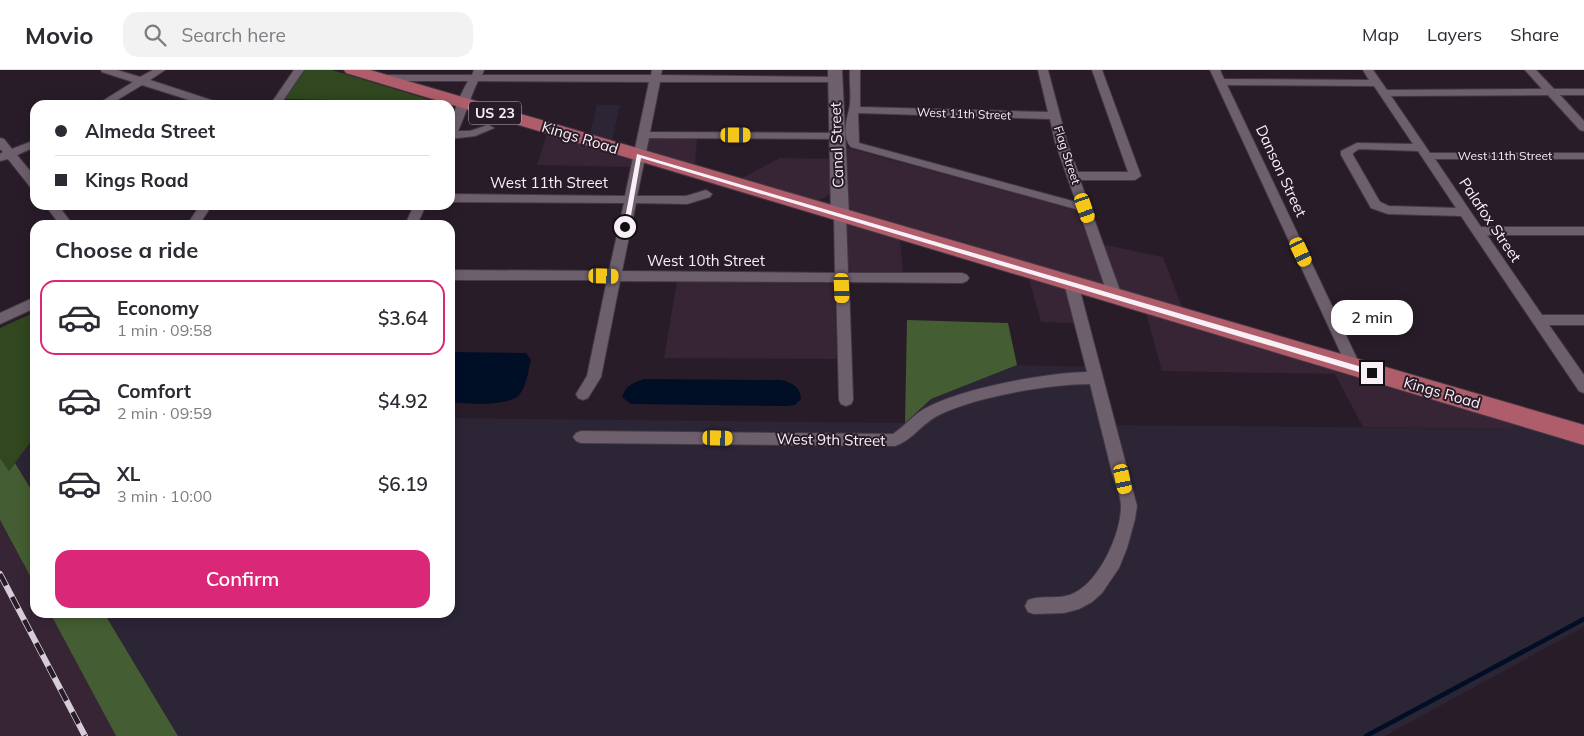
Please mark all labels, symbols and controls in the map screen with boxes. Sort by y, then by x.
search box [123,12,473,57]
text: Movio [25,20,93,50]
icon: search [141,21,169,49]
text: Search here [181,23,286,47]
text: Map [1362,23,1399,46]
text: Layers [1427,23,1482,46]
text: Share [1510,23,1559,46]
road number: US 23 [469,102,521,124]
street label: Canal Street [826,102,847,188]
street label: West 11th Street [917,104,1011,123]
street label: Kings Road [540,117,621,158]
text: Almeda Street [85,119,215,143]
street label: Danson Street [1252,122,1311,220]
street label: Flag Street [1051,124,1084,186]
car [721,128,751,143]
street label: West 11th Street [1458,148,1552,163]
text: Kings Road [85,168,189,192]
street label: West 11th Street [490,173,608,192]
street label: Palafox Street [1455,174,1526,266]
car [1073,191,1096,225]
route start [614,216,636,238]
car [1287,235,1314,269]
text: Choose a ride [55,236,198,264]
street label: West 10th Street [647,251,765,270]
car [588,268,619,284]
car [833,273,850,303]
icon: car [57,295,102,340]
text: Economy [117,296,199,320]
callout: 2 min [1331,300,1413,336]
text: $3.64 [378,306,428,330]
text: 2 min [1351,307,1393,327]
text: 1 min · 09:58 [117,320,212,340]
route end [1361,362,1383,384]
street label: Kings Road [1402,372,1483,413]
icon: car [57,378,102,423]
text: Comfort [117,379,191,403]
text: $4.92 [378,389,428,413]
text: 2 min · 09:59 [117,403,212,423]
street label: West 9th Street [776,429,886,450]
car [702,430,733,446]
icon: car [57,461,102,506]
text: XL [117,462,140,486]
car [1112,463,1133,495]
text: $6.19 [378,472,428,496]
text: 3 min · 10:00 [117,486,212,506]
button: Confirm [55,550,430,608]

